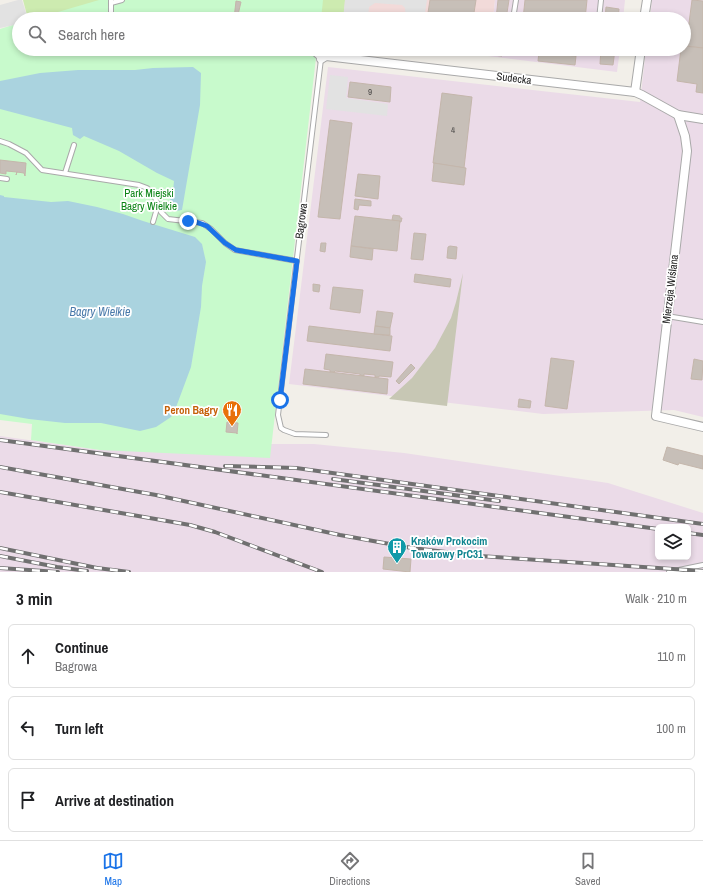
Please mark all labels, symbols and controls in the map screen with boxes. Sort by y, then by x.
search box [12,12,691,56]
icon: search [26,23,48,45]
text: Search here [58,24,125,45]
street label: Sudecka [496,69,532,87]
house number: 9 [368,86,372,98]
house number: 4 [451,124,455,136]
park label: Park Miejski Bagry Wielkie [121,186,177,213]
street label: Bagrowa [292,202,310,240]
route end [179,212,197,230]
street label: Mierzeja Wiślana [659,254,681,324]
water label: Bagry Wielkie [69,304,131,320]
route start [271,391,289,409]
restaurant icon: Peron Bagry [221,399,243,427]
place label: Peron Bagry [164,403,218,417]
map controls [655,524,691,560]
button: layers [655,524,691,560]
place label: Kraków Prokocim Towarowy PrC31 [411,534,487,561]
building icon: Kraków Prokocim Towarowy PrC31 [386,536,408,564]
text: 3 min [16,587,52,610]
text: Walk · 210 m [625,590,687,607]
text: Continue [55,637,108,658]
icon: ahead [17,645,39,667]
text: 110 m [657,648,686,665]
text: Bagrowa [55,658,97,675]
icon: left [17,717,39,739]
text: Turn left [55,718,103,739]
text: 100 m [656,720,686,737]
icon: arrive [17,789,39,811]
text: Arrive at destination [55,790,174,811]
tab: Map [102,850,124,888]
tab: Directions [329,850,370,888]
tab: Saved [575,850,601,888]

